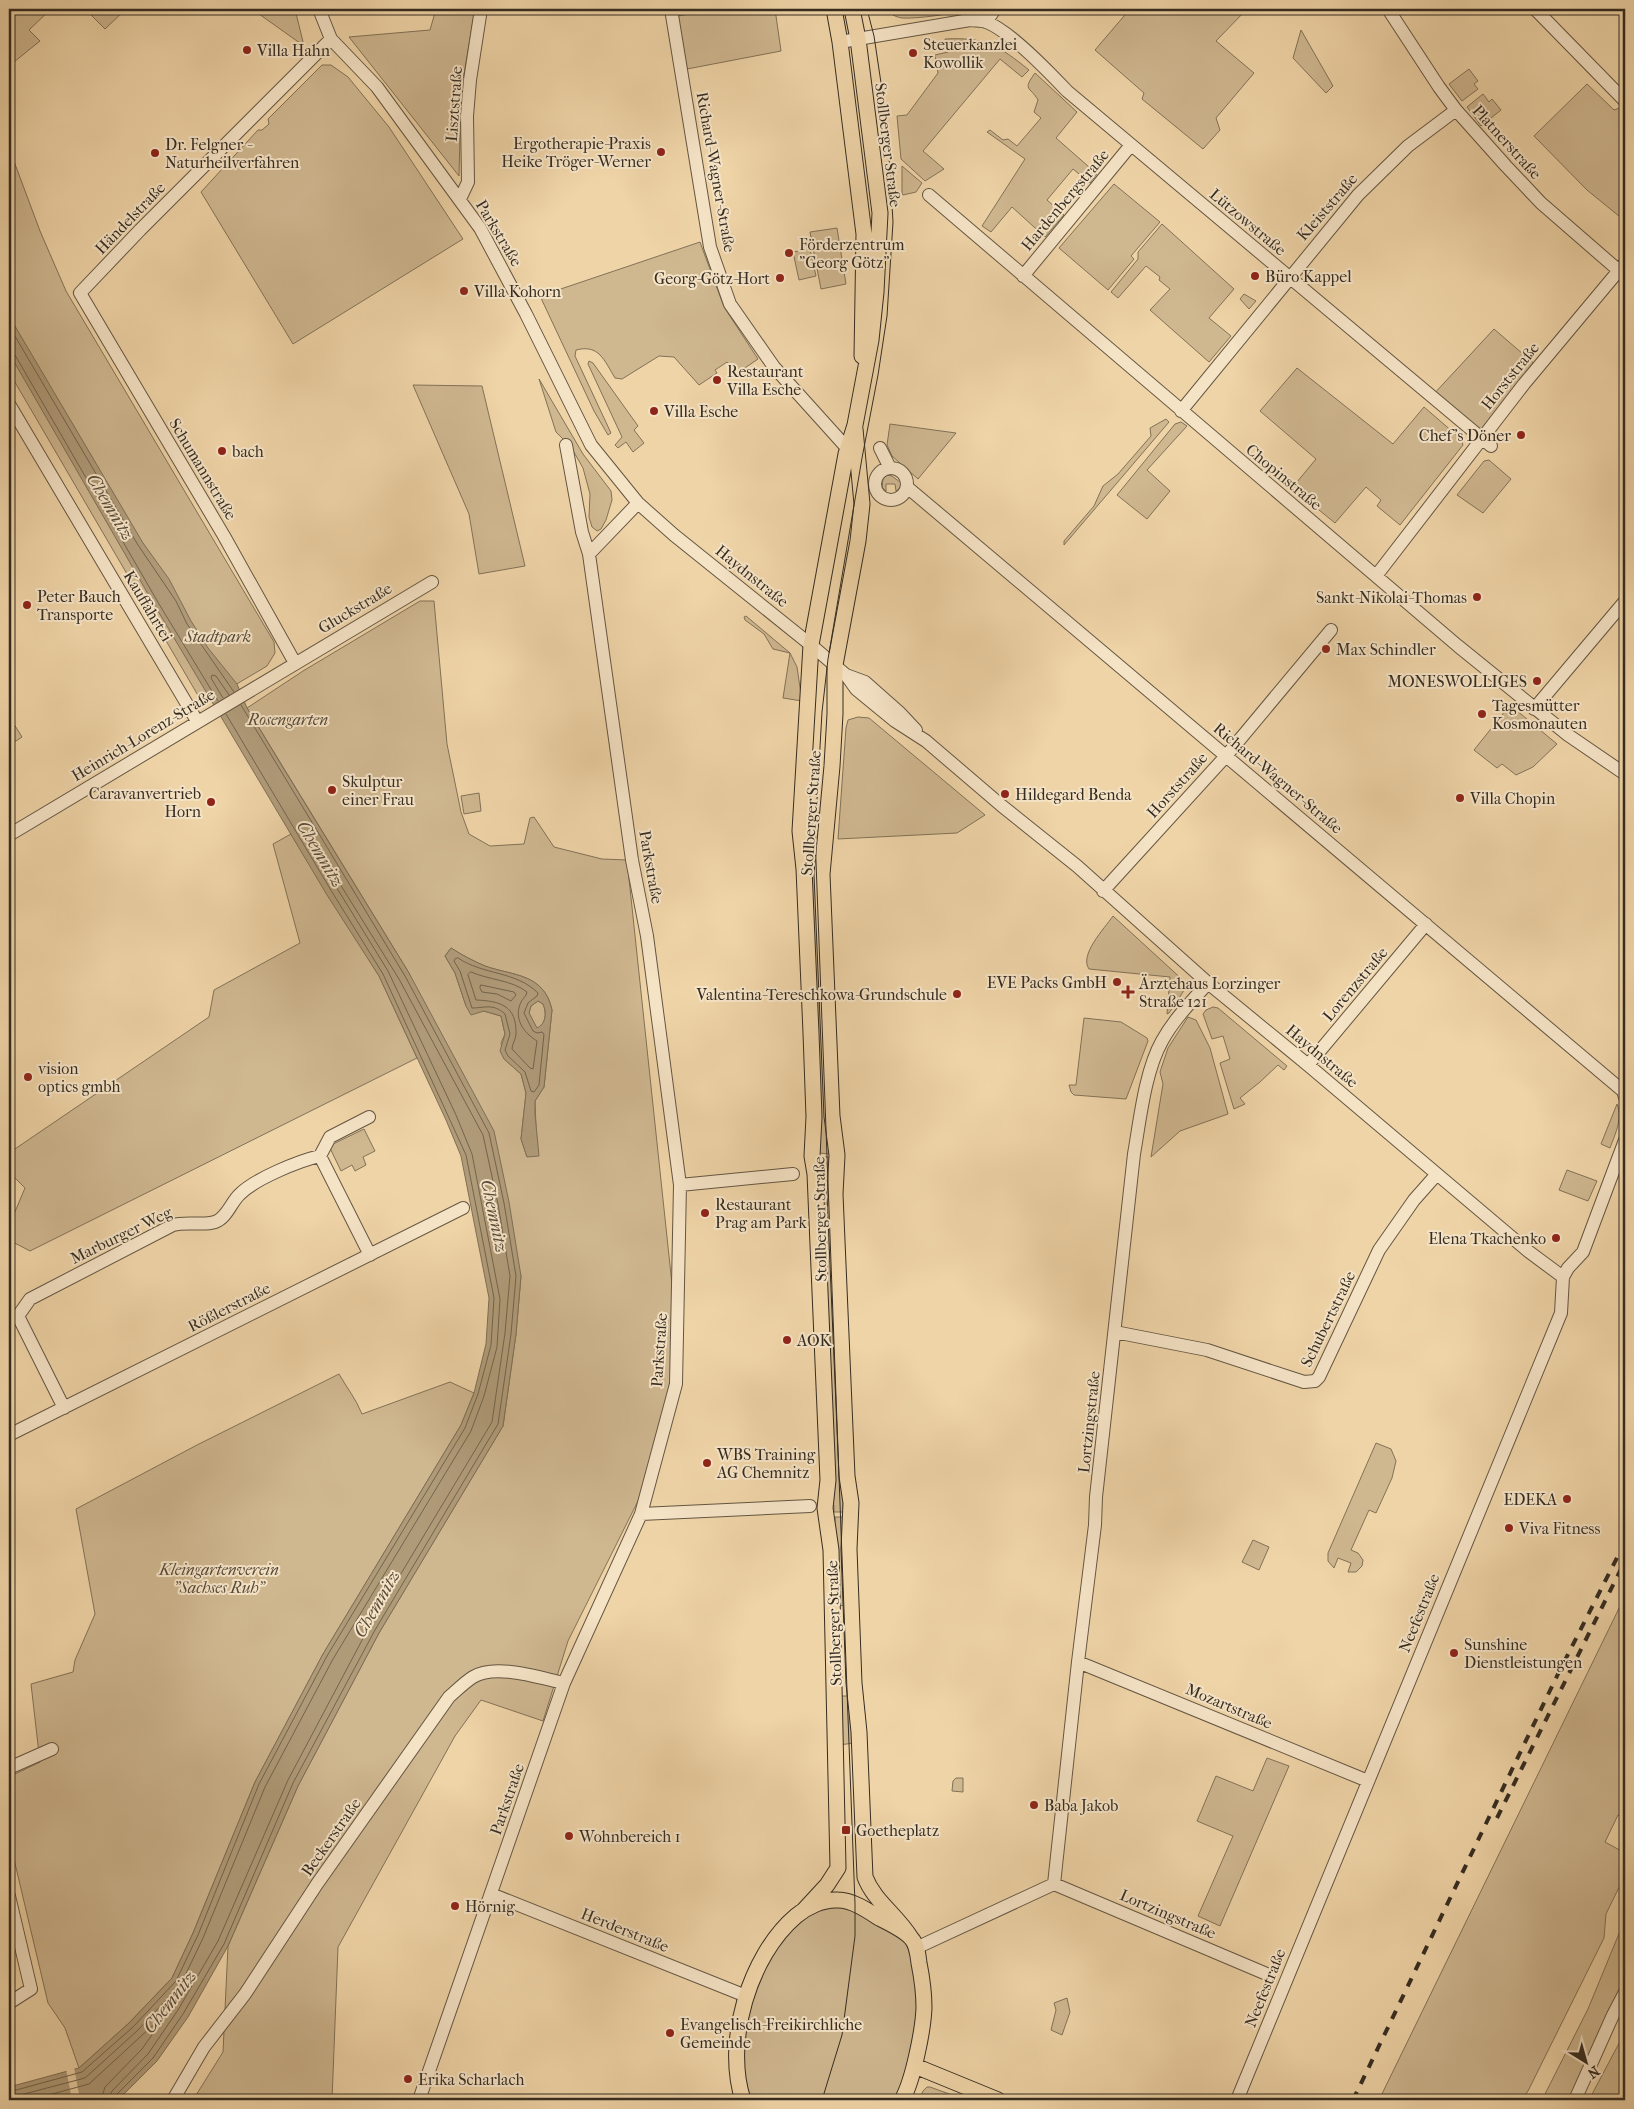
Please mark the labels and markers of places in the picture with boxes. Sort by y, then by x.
place label: Steuerkanzlei Kowollik [923,35,1018,72]
place label: Villa Hahn [256,41,331,60]
marker: Villa Hahn [241,44,253,56]
marker: Steuerkanzlei Kowollik [907,47,919,59]
place label: Ergotherapie-Praxis Heike Tröger-Werner [501,134,651,171]
place label: Dr. Felgner - Naturheilverfahren [165,135,300,172]
marker: Ergotherapie-Praxis Heike Tröger-Werner [655,146,667,158]
marker: Dr. Felgner - Naturheilverfahren [149,147,161,159]
place label: Förderzentrum "Georg Götz" [799,235,905,272]
marker: Förderzentrum "Georg Götz" [783,247,795,259]
place label: Büro Kappel [1265,267,1352,286]
place label: Georg-Götz-Hort [654,269,770,288]
marker: Büro Kappel [1249,270,1261,282]
marker: Georg-Götz-Hort [774,272,786,284]
place label: Villa Kohorn [473,282,562,301]
marker: Villa Kohorn [458,285,470,297]
place label: Restaurant Villa Esche [726,362,804,399]
marker: Restaurant Villa Esche [711,374,723,386]
place label: Villa Esche [663,402,738,421]
marker: Villa Esche [648,405,660,417]
place label: Chef's Döner [1419,426,1511,445]
marker: Chef's Döner [1515,429,1527,441]
place label: bach [231,442,264,461]
marker: bach [216,445,228,457]
place label: Peter Bauch Transporte [37,587,121,624]
place label: Sankt-Nikolai-Thomas [1316,588,1467,607]
marker: Sankt-Nikolai-Thomas [1471,591,1483,603]
marker: Peter Bauch Transporte [21,599,33,611]
place label: Max Schindler [1336,640,1436,659]
marker: Max Schindler [1320,643,1332,655]
place label: MONESWOLLIGES [1387,672,1527,691]
marker: MONESWOLLIGES [1531,675,1543,687]
place label: Tagesmütter Kosmonauten [1492,696,1588,733]
marker: Tagesmütter Kosmonauten [1476,708,1488,720]
place label: Skulptur einer Frau [342,772,414,809]
place label: Caravanvertrieb Horn [89,784,202,821]
marker: Skulptur einer Frau [326,784,338,796]
place label: Hildegard Benda [1015,785,1132,804]
marker: Hildegard Benda [999,788,1011,800]
place label: Villa Chopin [1469,789,1556,808]
marker: Villa Chopin [1454,792,1466,804]
marker: Caravanvertrieb Horn [205,796,217,808]
place label: EVE Packs GmbH [987,973,1107,992]
place label: Ärztehaus Lorzinger Straße 121 [1138,974,1281,1011]
marker: EVE Packs GmbH [1111,976,1123,988]
place label: Valentina-Tereschkowa-Grundschule [696,985,947,1004]
marker: Ärztehaus Lorzinger Straße 121 [1121,985,1135,999]
marker: Valentina-Tereschkowa-Grundschule [951,988,963,1000]
place label: vision optics gmbh [38,1059,121,1096]
marker: vision optics gmbh [22,1071,34,1083]
place label: Restaurant Prag am Park [715,1195,808,1232]
marker: Restaurant Prag am Park [699,1207,711,1219]
place label: Elena Tkachenko [1428,1229,1546,1248]
marker: Elena Tkachenko [1550,1232,1562,1244]
place label: AOK [796,1331,832,1350]
marker: AOK [781,1334,793,1346]
place label: WBS Training AG Chemnitz [716,1445,816,1482]
marker: WBS Training AG Chemnitz [701,1457,713,1469]
place label: EDEKA [1503,1490,1558,1509]
marker: EDEKA [1561,1493,1573,1505]
place label: Viva Fitness [1518,1519,1600,1538]
marker: Viva Fitness [1503,1522,1515,1534]
place label: Sunshine Dienstleistungen [1464,1635,1583,1672]
marker: Sunshine Dienstleistungen [1448,1647,1460,1659]
place label: Baba Jakob [1044,1796,1119,1815]
marker: Baba Jakob [1028,1799,1040,1811]
place label: Goetheplatz [856,1821,939,1840]
marker: Goetheplatz [840,1824,852,1836]
place label: Wohnbereich 1 [578,1827,680,1846]
marker: Wohnbereich 1 [563,1830,575,1842]
place label: Hörnig [465,1897,515,1916]
marker: Hörnig [449,1900,461,1912]
place label: Evangelisch-Freikirchliche Gemeinde [680,2015,862,2052]
marker: Evangelisch-Freikirchliche Gemeinde [664,2027,676,2039]
place label: Erika Scharlach [418,2070,524,2089]
marker: Erika Scharlach [402,2073,414,2085]

